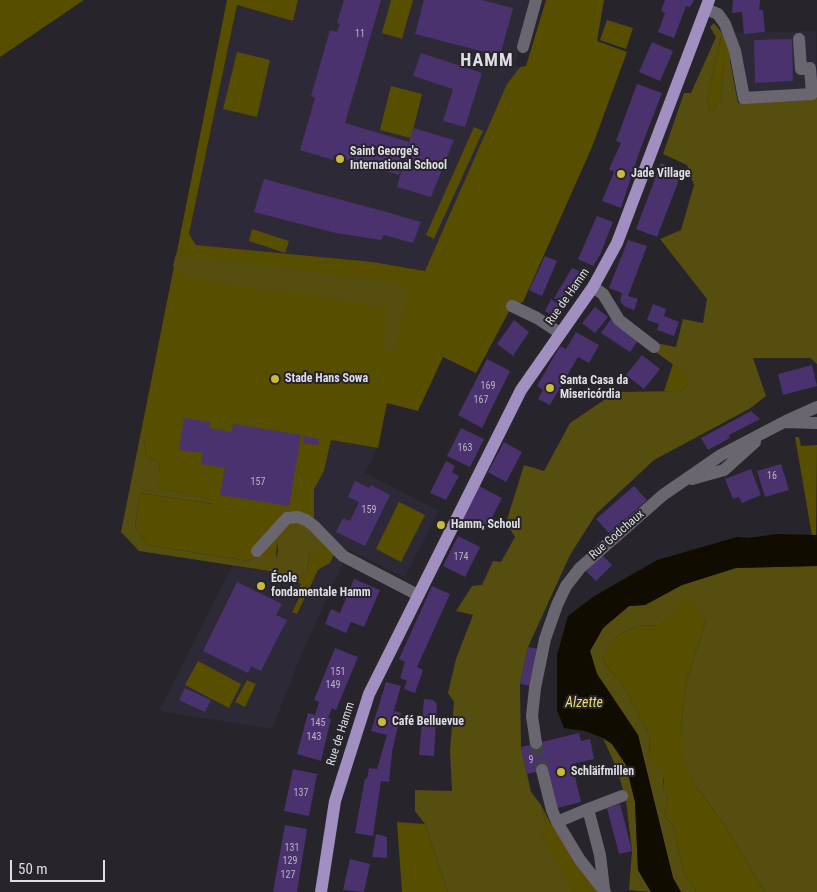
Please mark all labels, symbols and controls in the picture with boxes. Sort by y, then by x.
house number: 11 [355,28,365,40]
district label: HAMM [460,50,514,72]
place label: Saint George's International School [350,145,447,173]
marker: Saint George's International School [334,153,346,165]
place label: Jade Village [631,167,690,181]
marker: Jade Village [615,168,627,180]
street label: Rue de Hamm [543,266,593,328]
place label: Stade Hans Sowa [285,372,368,386]
marker: Stade Hans Sowa [269,373,281,385]
place label: Santa Casa da Misericórdia [560,374,628,402]
house number: 169 [481,380,495,392]
marker: Santa Casa da Misericórdia [544,382,556,394]
house number: 167 [474,394,488,406]
house number: 163 [458,442,472,454]
house number: 16 [767,470,777,482]
house number: 157 [251,476,265,488]
house number: 159 [362,504,376,516]
street label: Rue Godchaux [587,507,647,563]
place label: Hamm, Schoul [451,518,520,532]
marker: Hamm, Schoul [435,519,447,531]
house number: 174 [454,551,468,563]
place label: École fondamentale Hamm [271,572,371,600]
marker: École fondamentale Hamm [255,580,267,592]
house number: 151 [331,666,345,678]
house number: 149 [326,679,340,691]
water label: Alzette [565,695,603,711]
street label: Rue de Hamm [324,700,358,768]
place label: Café Belluevue [392,715,464,729]
marker: Café Belluevue [376,716,388,728]
house number: 145 [311,717,325,729]
house number: 143 [307,731,321,743]
house number: 9 [529,754,533,766]
place label: Schläifmillen [571,765,634,779]
marker: Schläifmillen [555,766,567,778]
house number: 137 [294,787,308,799]
house number: 131 [285,842,299,854]
scale bar [12,850,108,882]
house number: 129 [283,855,297,867]
text: 50 m [18,860,48,878]
house number: 127 [281,869,295,881]

